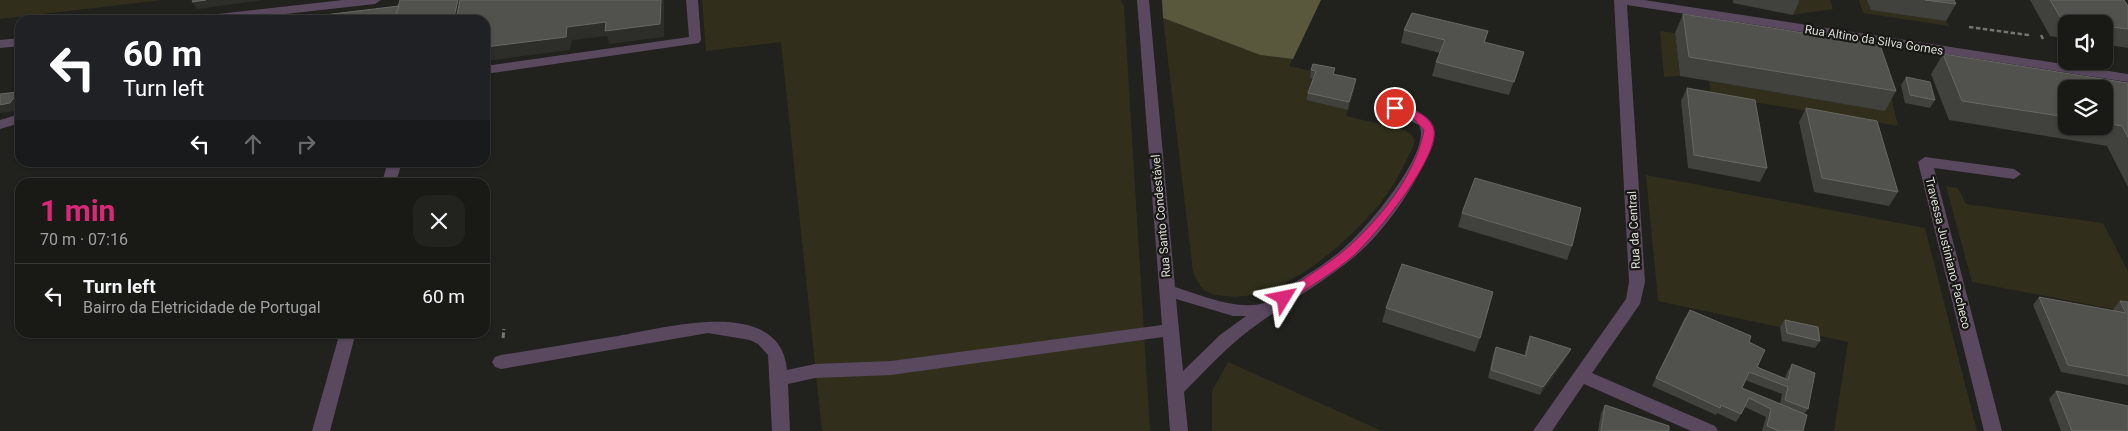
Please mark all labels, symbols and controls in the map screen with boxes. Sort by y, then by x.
map controls [2058,15,2113,135]
button: sound [2058,15,2113,70]
street label: Rua Altino da Silva Gomes [1804,22,1944,58]
text: 60 m [123,34,202,75]
icon: left [40,35,105,100]
text: Turn left [123,76,204,101]
button: layers [2058,80,2113,135]
pin [1374,87,1416,129]
icon: arrive [1381,94,1409,122]
icon: left [186,130,214,158]
icon: ahead [239,130,267,158]
icon: right [292,130,320,158]
street label: Rua Santo Condestável [1149,154,1173,278]
street label: Travessa Justiniano Pacheco [1922,176,1974,331]
street label: Rua da Central [1625,191,1643,269]
text: 1 min [40,193,115,228]
button: close [413,195,465,247]
text: 70 m · 07:16 [40,230,128,249]
position arrow [1257,271,1309,323]
text: Turn left [83,275,156,298]
icon: left [40,282,68,310]
text: 60 m [422,285,465,308]
text: Bairro da Eletricidade de Portugal [83,298,321,317]

